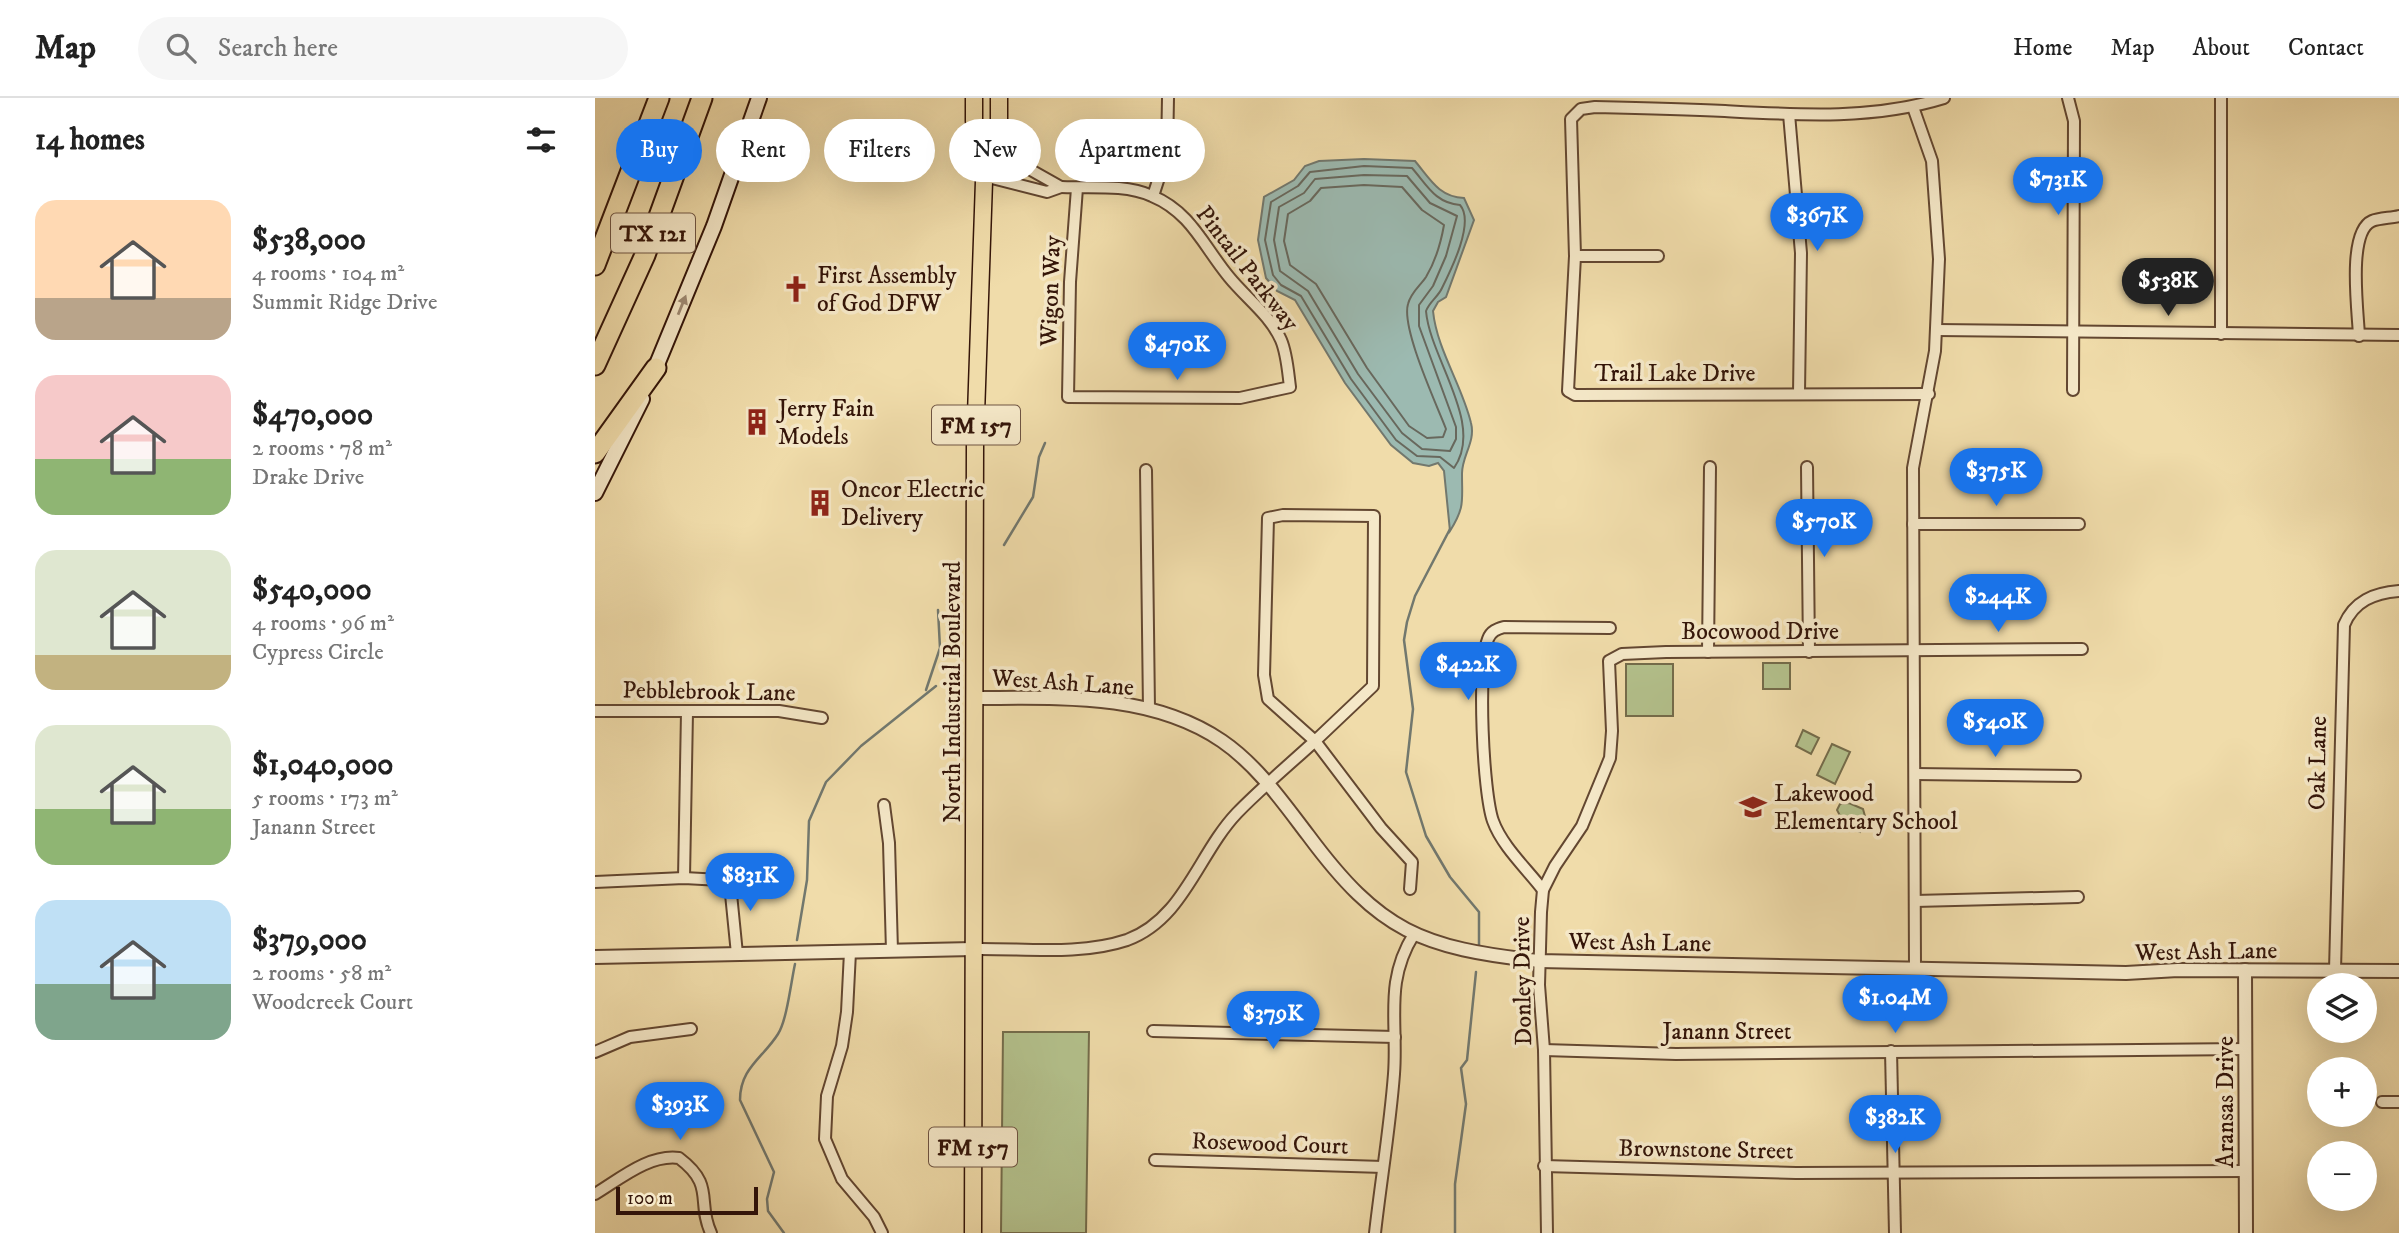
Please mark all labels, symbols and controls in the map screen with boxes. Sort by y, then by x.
search box [138,17,628,80]
text: Map [35,28,96,69]
icon: search [162,29,200,67]
text: Search here [218,32,338,65]
text: Home [2013,33,2072,63]
text: Map [2110,33,2155,63]
text: About [2193,33,2250,63]
text: Contact [2288,33,2364,63]
chip: Buy [616,119,702,182]
chip: Rent [716,119,810,182]
chip: Filters [824,119,935,182]
chip: New [949,119,1041,182]
chip: Apartment [1055,119,1205,182]
icon: filters [522,121,560,159]
text: 14 homes [35,122,145,159]
pin: $731K [2009,158,2107,217]
text: $731K [2029,165,2087,194]
pin: $367K [1768,194,1866,253]
street label: Pintail Parkway [1189,200,1306,338]
text: $367K [1786,201,1848,230]
road number: TX 121 [611,214,695,252]
text: $538,000 [252,222,366,259]
icon: home [91,228,175,312]
street label: Wigon Way [1034,234,1068,348]
pin: $538K [2119,258,2217,318]
text: 4 rooms · 104 m² [252,259,404,288]
place label: First Assembly of God DFW [817,261,957,319]
text: $538K [2138,266,2198,295]
church icon: First Assembly of God DFW [781,274,811,304]
text: Summit Ridge Drive [252,288,437,317]
one-way arrow [676,294,687,315]
pin: $470K [1128,322,1226,382]
text: $470K [1144,330,1210,359]
street label: Trail Lake Drive [1594,359,1756,389]
place label: Jerry Fain Models [776,394,875,452]
text: $470,000 [252,397,373,434]
icon: home [91,403,175,487]
road number: FM 157 [932,406,1020,444]
building icon: Jerry Fain Models [742,407,772,437]
text: 2 rooms · 78 m² [252,434,392,463]
pin: $375K [1947,448,2045,508]
text: $375K [1966,456,2026,485]
text: Drake Drive [252,463,364,492]
place label: Oncor Electric Delivery [841,475,984,533]
building icon: Oncor Electric Delivery [805,488,835,518]
pin: $570K [1775,500,1873,559]
text: $570K [1792,507,1856,536]
street label: North Industrial Boulevard [938,561,968,823]
text: $540,000 [252,572,372,609]
pin: $244K [1949,574,2047,634]
icon: home [91,578,175,662]
text: $244K [1965,582,2031,611]
text: 4 rooms · 96 m² [252,609,394,638]
street label: Bocowood Drive [1681,617,1839,647]
text: Cypress Circle [252,638,384,667]
pin: $422K [1419,642,1517,702]
text: $422K [1436,650,1500,679]
street label: West Ash Lane [990,663,1135,703]
street label: Pebblebrook Lane [622,675,796,709]
pin: $540K [1946,700,2044,759]
text: $540K [1963,707,2027,736]
street label: Oak Lane [2302,716,2334,810]
text: $1,040,000 [252,747,393,784]
icon: home [91,753,175,837]
place label: Lakewood Elementary School [1774,779,1958,837]
text: 5 rooms · 173 m² [252,784,398,813]
school or university icon: Lakewood Elementary School [1738,792,1768,822]
text: Janann Street [252,813,376,842]
pin: $831K [701,854,799,913]
text: $831K [721,861,779,890]
street label: Donley Drive [1507,916,1539,1046]
text: $379,000 [252,922,367,959]
street label: West Ash Lane [1567,927,1712,959]
icon: home [91,928,175,1012]
street label: West Ash Lane [2133,936,2278,968]
text: 2 rooms · 58 m² [252,959,391,988]
map controls [2307,973,2377,1211]
button: layers [2307,973,2377,1043]
pin: $1.04M [1838,976,1952,1035]
text: $1.04M [1858,983,1932,1012]
text: Woodcreek Court [252,988,413,1017]
pin: $379K [1224,992,1322,1051]
text: $379K [1243,999,1303,1028]
street label: Janann Street [1661,1017,1792,1047]
street label: Aransas Drive [2211,1036,2241,1168]
button: + [2307,1057,2377,1127]
pin: $393K [631,1082,729,1142]
text: $393K [651,1090,709,1119]
pin: $382K [1846,1096,1944,1155]
text: $382K [1865,1103,1925,1132]
street label: Rosewood Court [1191,1126,1349,1162]
road number: FM 157 [929,1128,1017,1166]
street label: Brownstone Street [1618,1133,1794,1167]
button: − [2307,1141,2377,1211]
scale bar [616,1184,758,1216]
text: 100 m [627,1187,673,1210]

